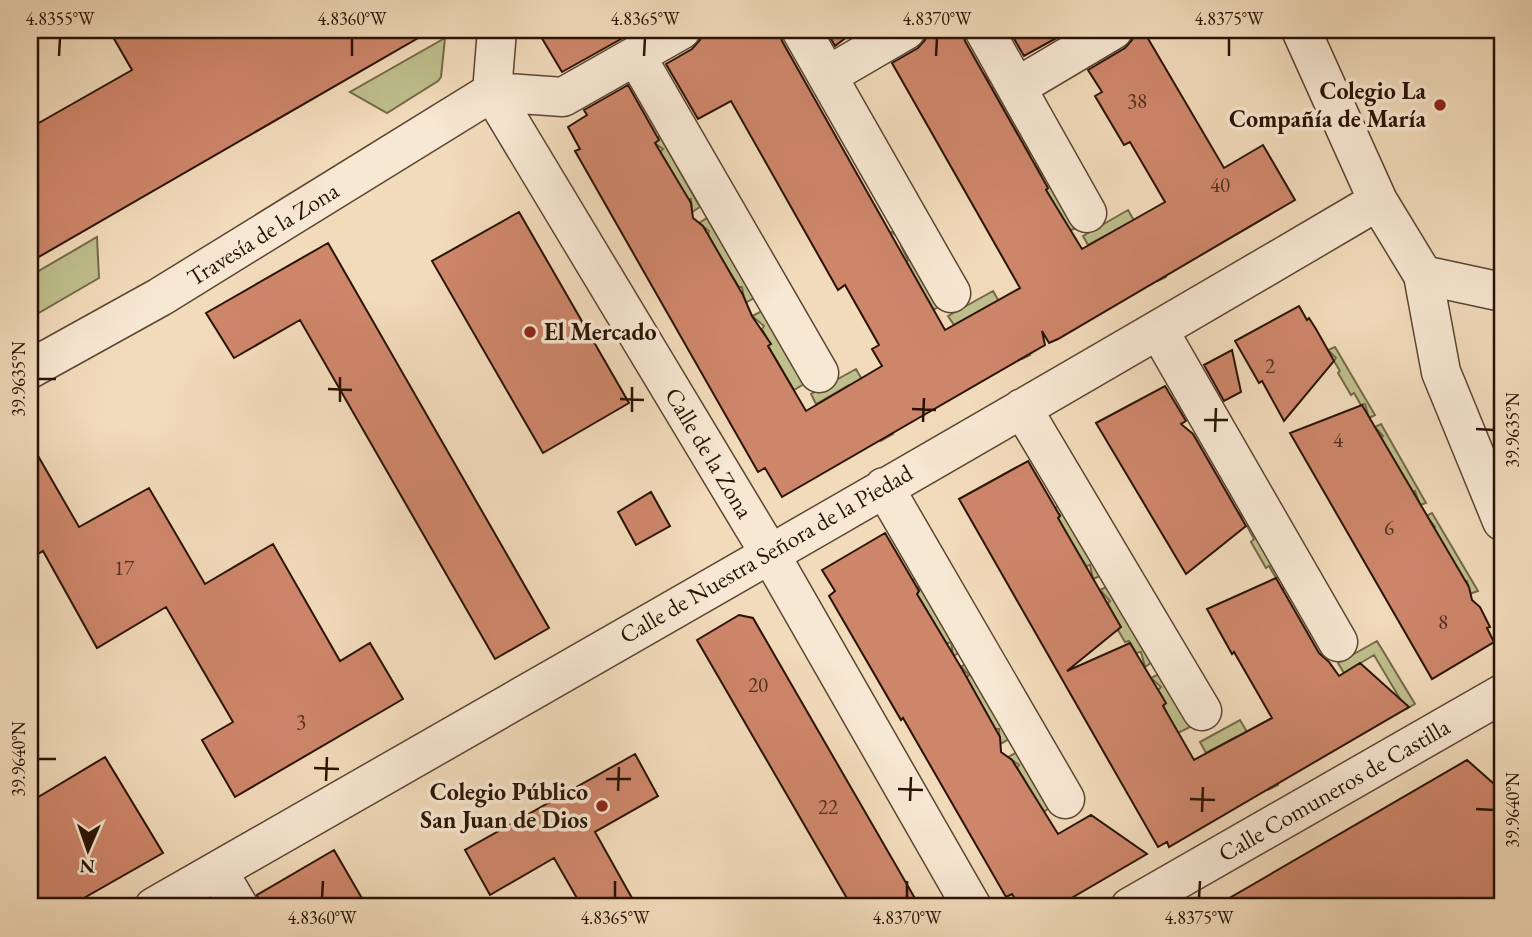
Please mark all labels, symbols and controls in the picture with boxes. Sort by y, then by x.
text: 4.8355°W [25,7,95,30]
text: 4.8360°W [317,7,387,30]
text: 4.8365°W [610,7,680,30]
text: 4.8370°W [902,7,972,30]
text: 4.8375°W [1194,7,1264,30]
place label: Colegio La Compañía de María [1229,75,1426,134]
house number: 38 [1127,87,1147,114]
marker: Colegio La Compañía de María [1432,97,1448,113]
house number: 40 [1210,171,1230,198]
street label: Travesía de la Zona [181,174,345,293]
place label: El Mercado [544,316,656,347]
marker: El Mercado [522,324,538,340]
text: 39.9635°N [7,341,30,417]
house number: 2 [1265,352,1275,379]
street label: Calle de la Zona [658,382,761,524]
text: 39.9635°N [1501,392,1524,468]
house number: 4 [1333,426,1344,453]
street label: Calle de Nuestra Señora de la Piedad [614,456,919,650]
house number: 6 [1384,514,1394,541]
house number: 17 [114,554,135,581]
house number: 8 [1438,608,1448,635]
house number: 20 [748,671,768,698]
house number: 3 [296,708,306,735]
street label: Calle Comuneros de Castilla [1212,710,1455,869]
text: 39.9640°N [7,721,30,797]
text: 39.9640°N [1501,772,1524,848]
place label: Colegio Público San Juan de Dios [420,776,588,835]
house number: 22 [818,793,838,820]
marker: Colegio Público San Juan de Dios [594,798,610,814]
north arrow [52,814,122,884]
text: N [79,854,96,879]
text: 4.8360°W [287,906,357,929]
text: 4.8365°W [580,906,650,929]
text: 4.8370°W [872,906,942,929]
text: 4.8375°W [1164,906,1234,929]

